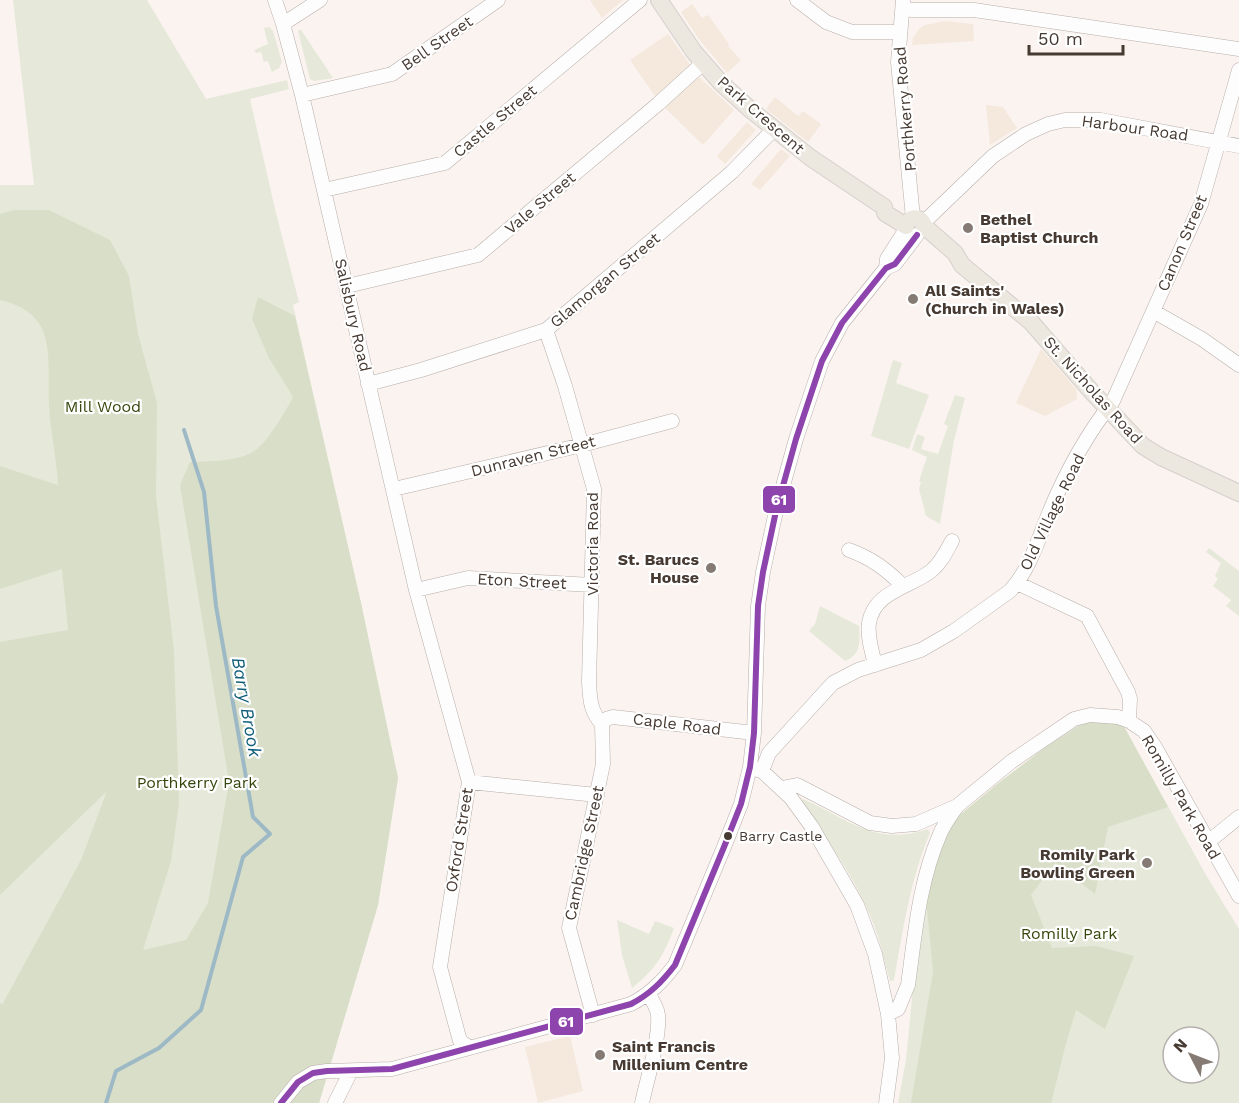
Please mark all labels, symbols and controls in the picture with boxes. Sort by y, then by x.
street label: Bell Street [398,11,476,74]
scale bar [1029,18,1124,56]
text: 50 m [1038,28,1083,49]
street label: Porthkerry Road [890,46,920,172]
street label: Park Crescent [714,72,809,158]
street label: Castle Street [449,80,541,161]
street label: Harbour Road [1080,111,1190,145]
street label: Vale Street [501,168,579,238]
street label: Canon Street [1153,192,1211,294]
place label: Bethel Baptist Church [980,210,1098,247]
marker: Bethel Baptist Church [961,221,975,235]
street label: Glamorgan Street [546,228,664,332]
street label: Salisbury Road [331,257,375,373]
place label: All Saints' (Church in Wales) [925,281,1065,318]
marker: All Saints' (Church in Wales) [906,292,920,306]
street label: St. Nicholas Road [1040,332,1146,448]
park label: Mill Wood [65,397,141,416]
street label: Dunraven Street [469,431,597,481]
street label: Old Village Road [1016,451,1088,573]
line badge: 61 [762,485,796,514]
text: 61 [771,490,787,509]
street label: Victoria Road [583,492,602,596]
place label: St. Barucs House [618,550,699,587]
marker: St. Barucs House [704,561,718,575]
street label: Eton Street [477,569,568,593]
water label: Barry Brook [228,656,266,760]
street label: Caple Road [632,709,722,739]
street label: Romilly Park Road [1138,731,1224,863]
park label: Porthkerry Park [137,773,257,792]
street label: Cambridge Street [560,783,608,922]
street label: Oxford Street [441,786,477,894]
place label: Barry Castle [739,828,822,844]
marker: Barry Castle [722,830,734,842]
place label: Romily Park Bowling Green [1020,845,1135,882]
marker: Romily Park Bowling Green [1140,856,1154,870]
park label: Romilly Park [1021,924,1117,943]
line badge: 61 [549,1007,584,1036]
text: 61 [558,1012,574,1031]
north arrow [1161,1025,1221,1085]
text: N [1169,1035,1191,1056]
place label: Saint Francis Millenium Centre [612,1037,748,1074]
marker: Saint Francis Millenium Centre [593,1048,607,1062]

